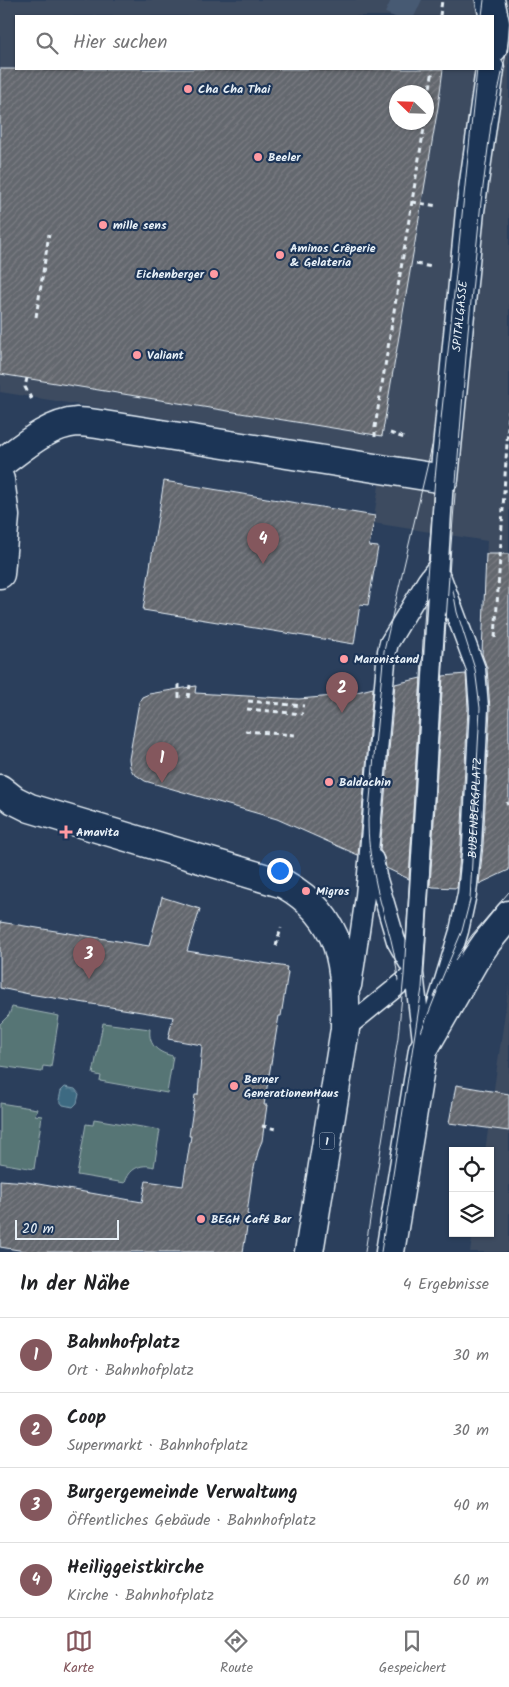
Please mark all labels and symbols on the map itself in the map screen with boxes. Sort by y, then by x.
place label: Cha Cha Thai [198,80,271,99]
marker: Cha Cha Thai [182,83,194,95]
north arrow [389,85,434,130]
place label: Beeler [268,148,301,167]
marker: Beeler [252,151,264,163]
place label: mille sens [113,216,167,235]
marker: mille sens [97,219,109,231]
place label: Aminos Crêperie & Gelateria [290,239,376,272]
marker: Aminos Crêperie & Gelateria [274,249,286,261]
place label: Eichenberger [136,265,205,284]
marker: Eichenberger [208,268,220,280]
street label: SPITALGASSE [447,279,473,353]
place label: Valiant [147,346,185,365]
marker: Valiant [131,349,143,361]
pin: 4 [247,523,279,564]
place label: Maronistand [354,650,420,669]
marker: Maronistand [338,653,350,665]
pin: 2 [326,672,358,713]
pin: 1 [146,742,178,783]
street label: BUBENBERGPLATZ [463,757,487,859]
place label: Baldachin [339,773,391,792]
marker: Baldachin [323,776,335,788]
place label: Amavita [76,823,119,842]
marker: Amavita [60,826,72,838]
your location [267,858,293,884]
place label: Migros [316,882,350,901]
marker: Migros [300,885,312,897]
pin: 3 [73,938,105,979]
place label: Berner GenerationenHaus [244,1070,339,1103]
marker: Berner GenerationenHaus [228,1080,240,1092]
road number: 1 [320,1132,334,1150]
place label: BEGH Café Bar [211,1210,292,1229]
marker: BEGH Café Bar [195,1213,207,1225]
scale bar [15,1217,119,1240]

